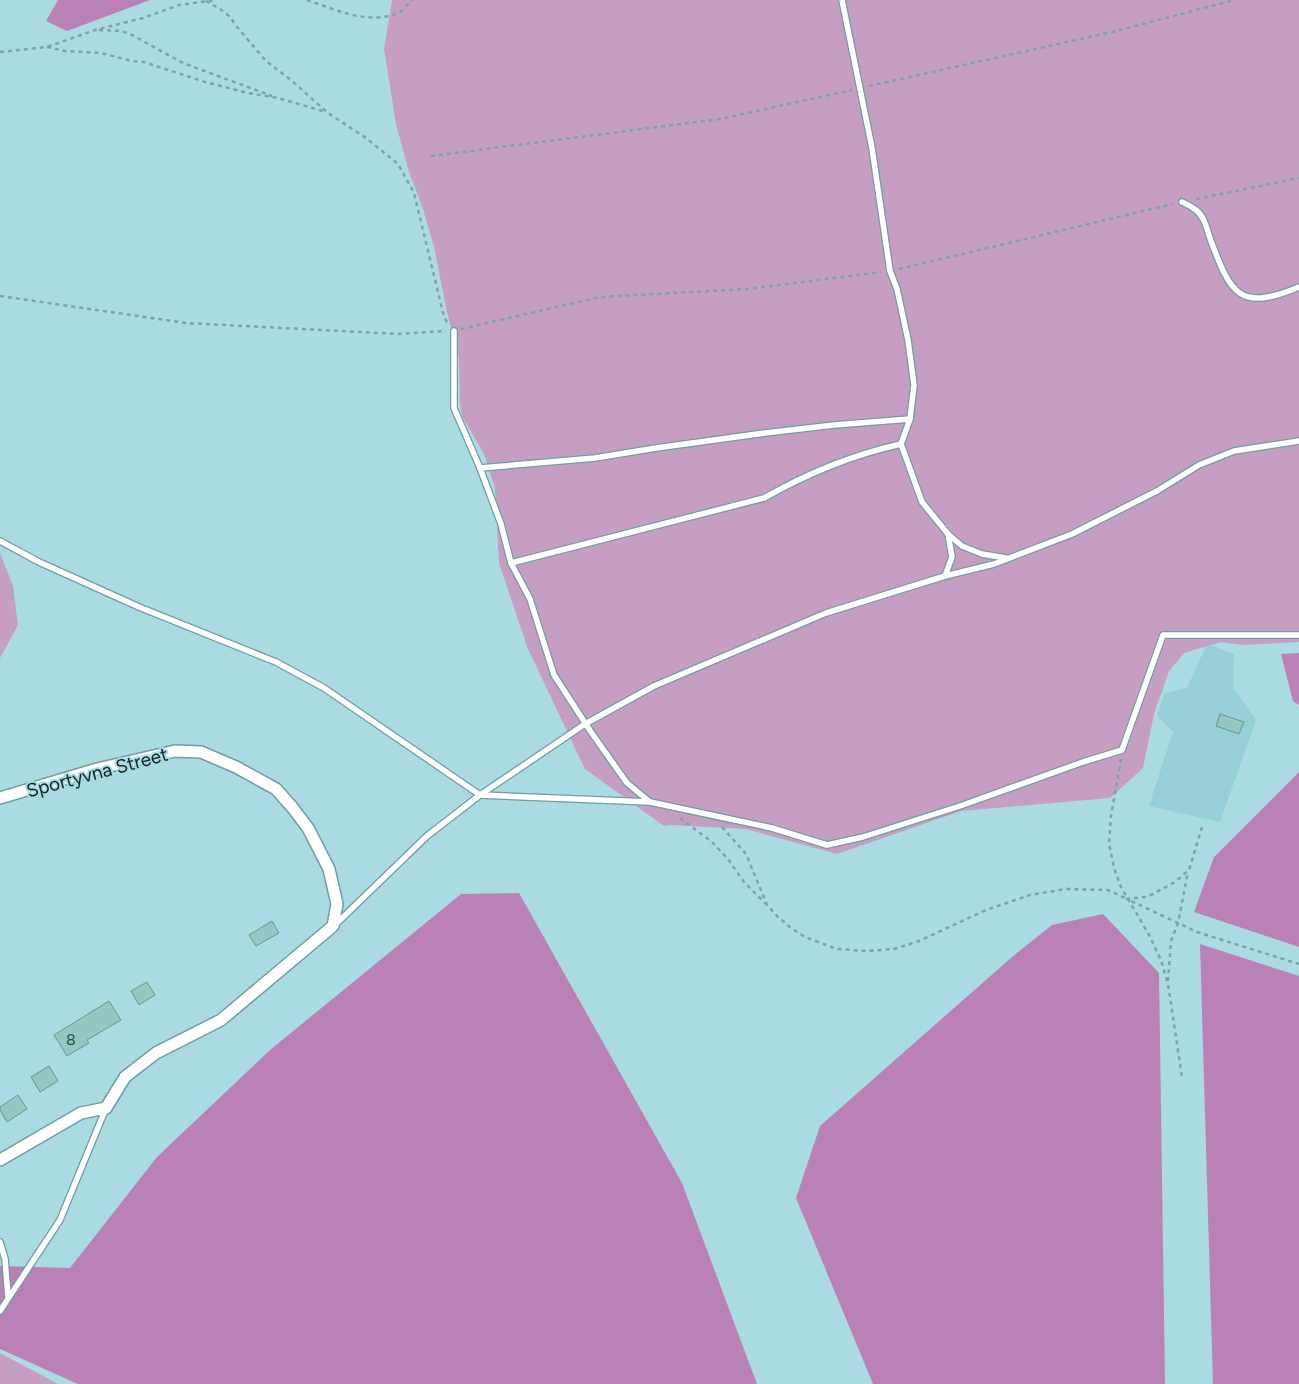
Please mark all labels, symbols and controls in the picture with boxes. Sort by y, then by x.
street label: Sportyvna Street [24,743,170,802]
house number: 8 [66,1030,76,1049]

